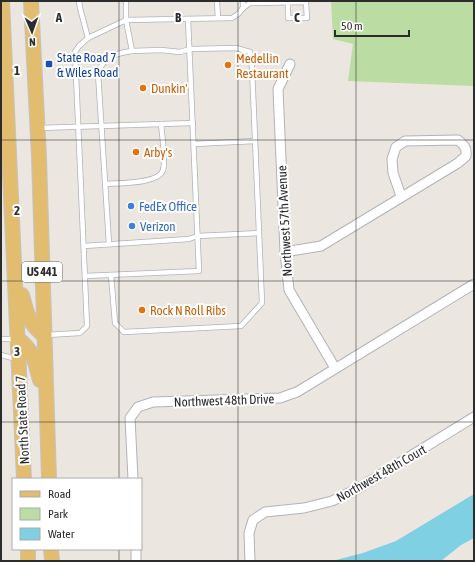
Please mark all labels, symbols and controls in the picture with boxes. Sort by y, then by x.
text: A [55,10,63,25]
text: B [175,10,182,25]
text: C [294,10,300,25]
north arrow [12,12,52,52]
scale bar [335,12,409,38]
text: 50 m [341,19,363,33]
text: N [29,36,36,48]
place label: State Road 7 & Wiles Road [57,50,118,80]
place label: Medellin Restaurant [236,51,289,81]
marker: State Road 7 & Wiles Road [44,59,54,69]
marker: Medellin Restaurant [223,60,233,70]
text: 1 [14,63,20,78]
place label: Dunkin' [151,81,187,96]
marker: Dunkin' [138,83,148,93]
place label: Arby's [144,145,173,160]
marker: Arby's [131,147,141,157]
street label: Northwest 57th Avenue [274,165,295,277]
place label: FedEx Office [139,199,197,214]
marker: FedEx Office [126,201,136,211]
text: 2 [14,203,20,218]
place label: Verizon [140,219,176,234]
marker: Verizon [127,221,137,231]
road number: US 441 [22,262,62,282]
place label: Rock N Roll Ribs [150,303,226,318]
marker: Rock N Roll Ribs [137,305,147,315]
text: 3 [14,344,20,359]
street label: North State Road 7 [13,375,32,465]
street label: Northwest 48th Drive [174,391,275,410]
street label: Northwest 48th Court [334,442,429,505]
legend [12,478,142,550]
text: Road [48,487,71,501]
text: Park [48,507,69,521]
text: Water [48,527,75,541]

